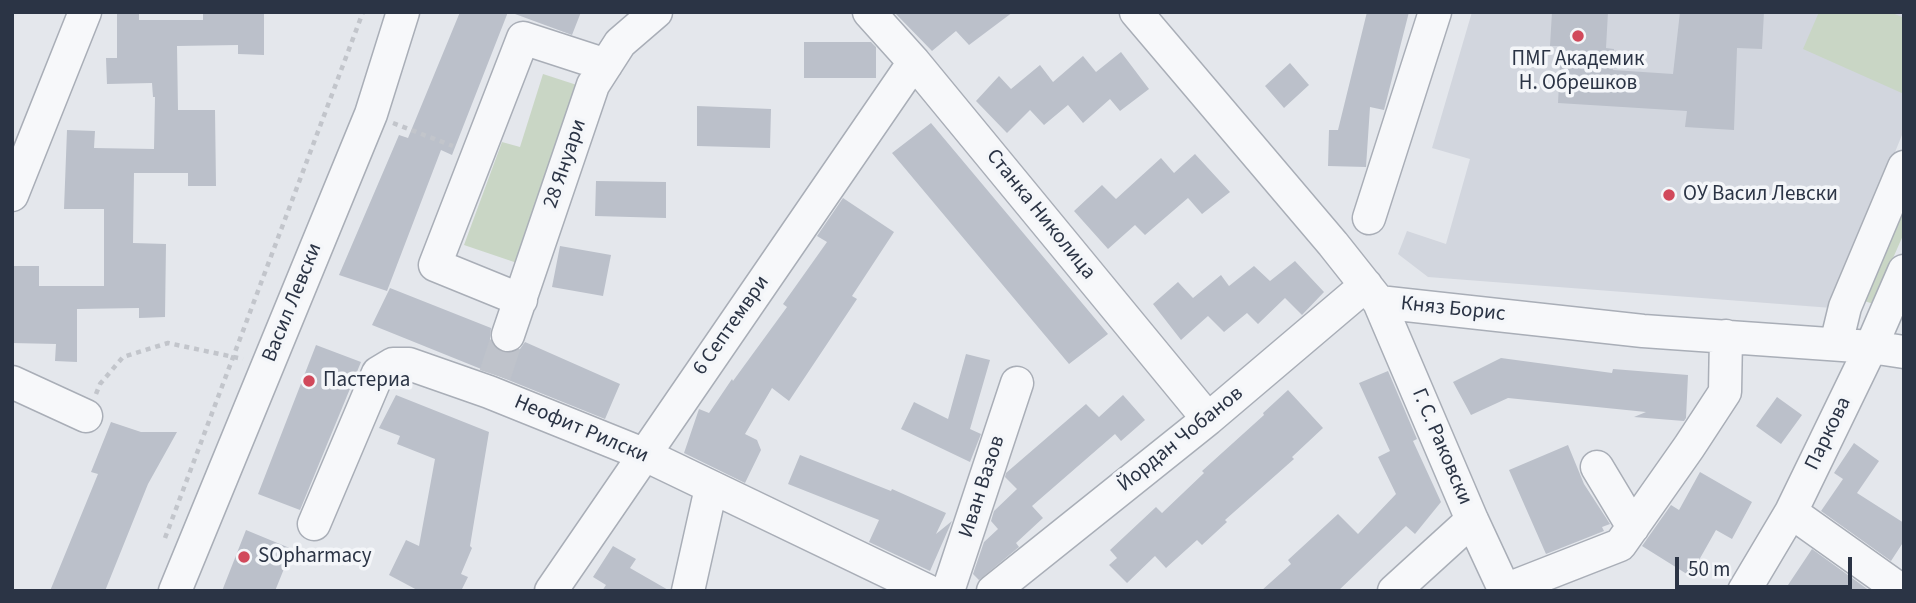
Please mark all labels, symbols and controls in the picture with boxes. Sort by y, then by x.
marker: ПМГ Академик Н. Обрешков [1570,28,1586,44]
place label: ПМГ Академик Н. Обрешков [1512,47,1644,97]
street label: 28 Януари [539,116,593,212]
street label: Станка Николица [980,145,1100,285]
place label: ОУ Васил Левски [1683,182,1838,208]
marker: ОУ Васил Левски [1661,187,1677,203]
street label: Васил Левски [258,240,328,366]
street label: 6 Септември [688,271,776,381]
street label: Княз Борис [1399,292,1507,328]
place label: Пастериа [323,368,410,394]
marker: Пастериа [301,373,317,389]
street label: Йордан Чобанов [1113,382,1249,498]
street label: Г. С. Раковски [1405,385,1477,509]
street label: Неофит Рилски [510,390,652,470]
street label: Паркова [1800,393,1858,475]
street label: Иван Вазов [955,433,1011,541]
place label: SOpharmacy [258,544,372,570]
scale bar [1678,544,1855,588]
marker: SOpharmacy [236,549,252,565]
text: 50 m [1688,554,1730,584]

